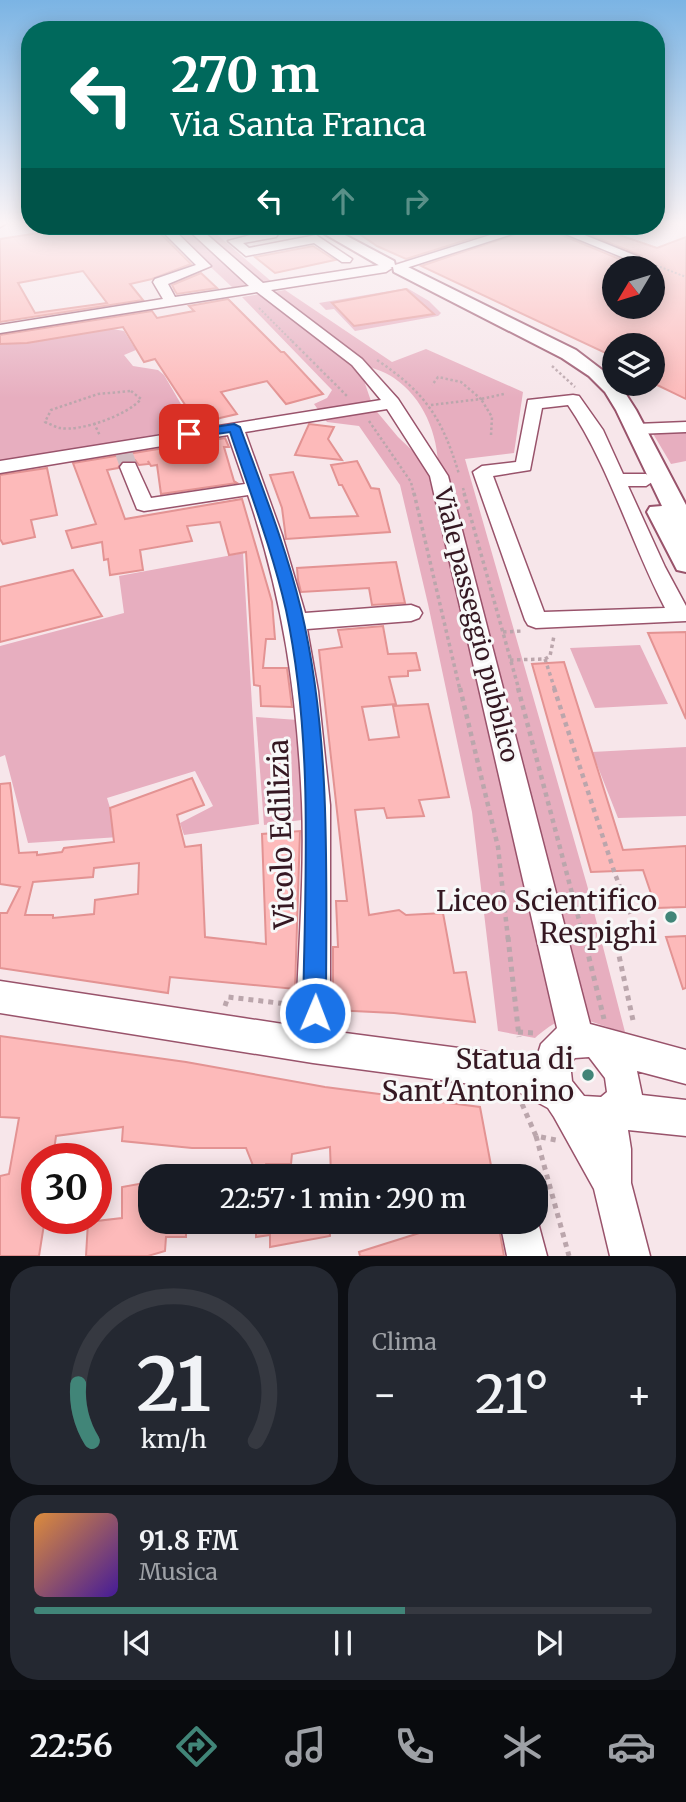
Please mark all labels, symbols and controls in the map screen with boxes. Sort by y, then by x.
text: 270 m [171,44,319,105]
icon: left [56,49,147,140]
text: Via Santa Franca [171,105,426,145]
icon: left [251,182,289,220]
icon: ahead [324,182,362,220]
icon: right [397,182,435,220]
north arrow [602,256,665,318]
map controls [602,256,665,396]
button: layers [602,333,665,396]
pin [159,404,219,464]
icon: arrive [170,415,208,453]
street label: Viale passeggio pubblico [427,483,526,765]
street label: Vicolo Edilizia [260,738,302,931]
place label: Liceo Scientifico Respighi [436,883,657,951]
marker: Liceo Scientifico Respighi [663,909,679,925]
position arrow [278,976,352,1050]
place label: Statua di Sant'Antonino [382,1041,574,1109]
marker: Statua di Sant'Antonino [580,1067,596,1083]
speed limit sign: 30 [21,1143,112,1234]
text: 22:57 · 1 min · 290 m [220,1182,466,1215]
text: Clima [372,1327,437,1356]
text: 21 [137,1340,211,1432]
text: 21° [475,1362,549,1427]
text: − [372,1371,397,1418]
text: + [627,1371,652,1418]
text: km/h [141,1423,207,1455]
text: 91.8 FM [139,1524,238,1557]
text: Musica [139,1557,218,1586]
icon: previous [118,1624,156,1662]
icon: pause [324,1624,362,1662]
icon: next [530,1624,568,1662]
icon: directions [172,1722,221,1771]
icon: music [281,1722,330,1771]
icon: phone [390,1722,439,1771]
icon: climate [498,1722,547,1771]
icon: car [607,1722,656,1771]
text: 22:56 [30,1726,113,1766]

